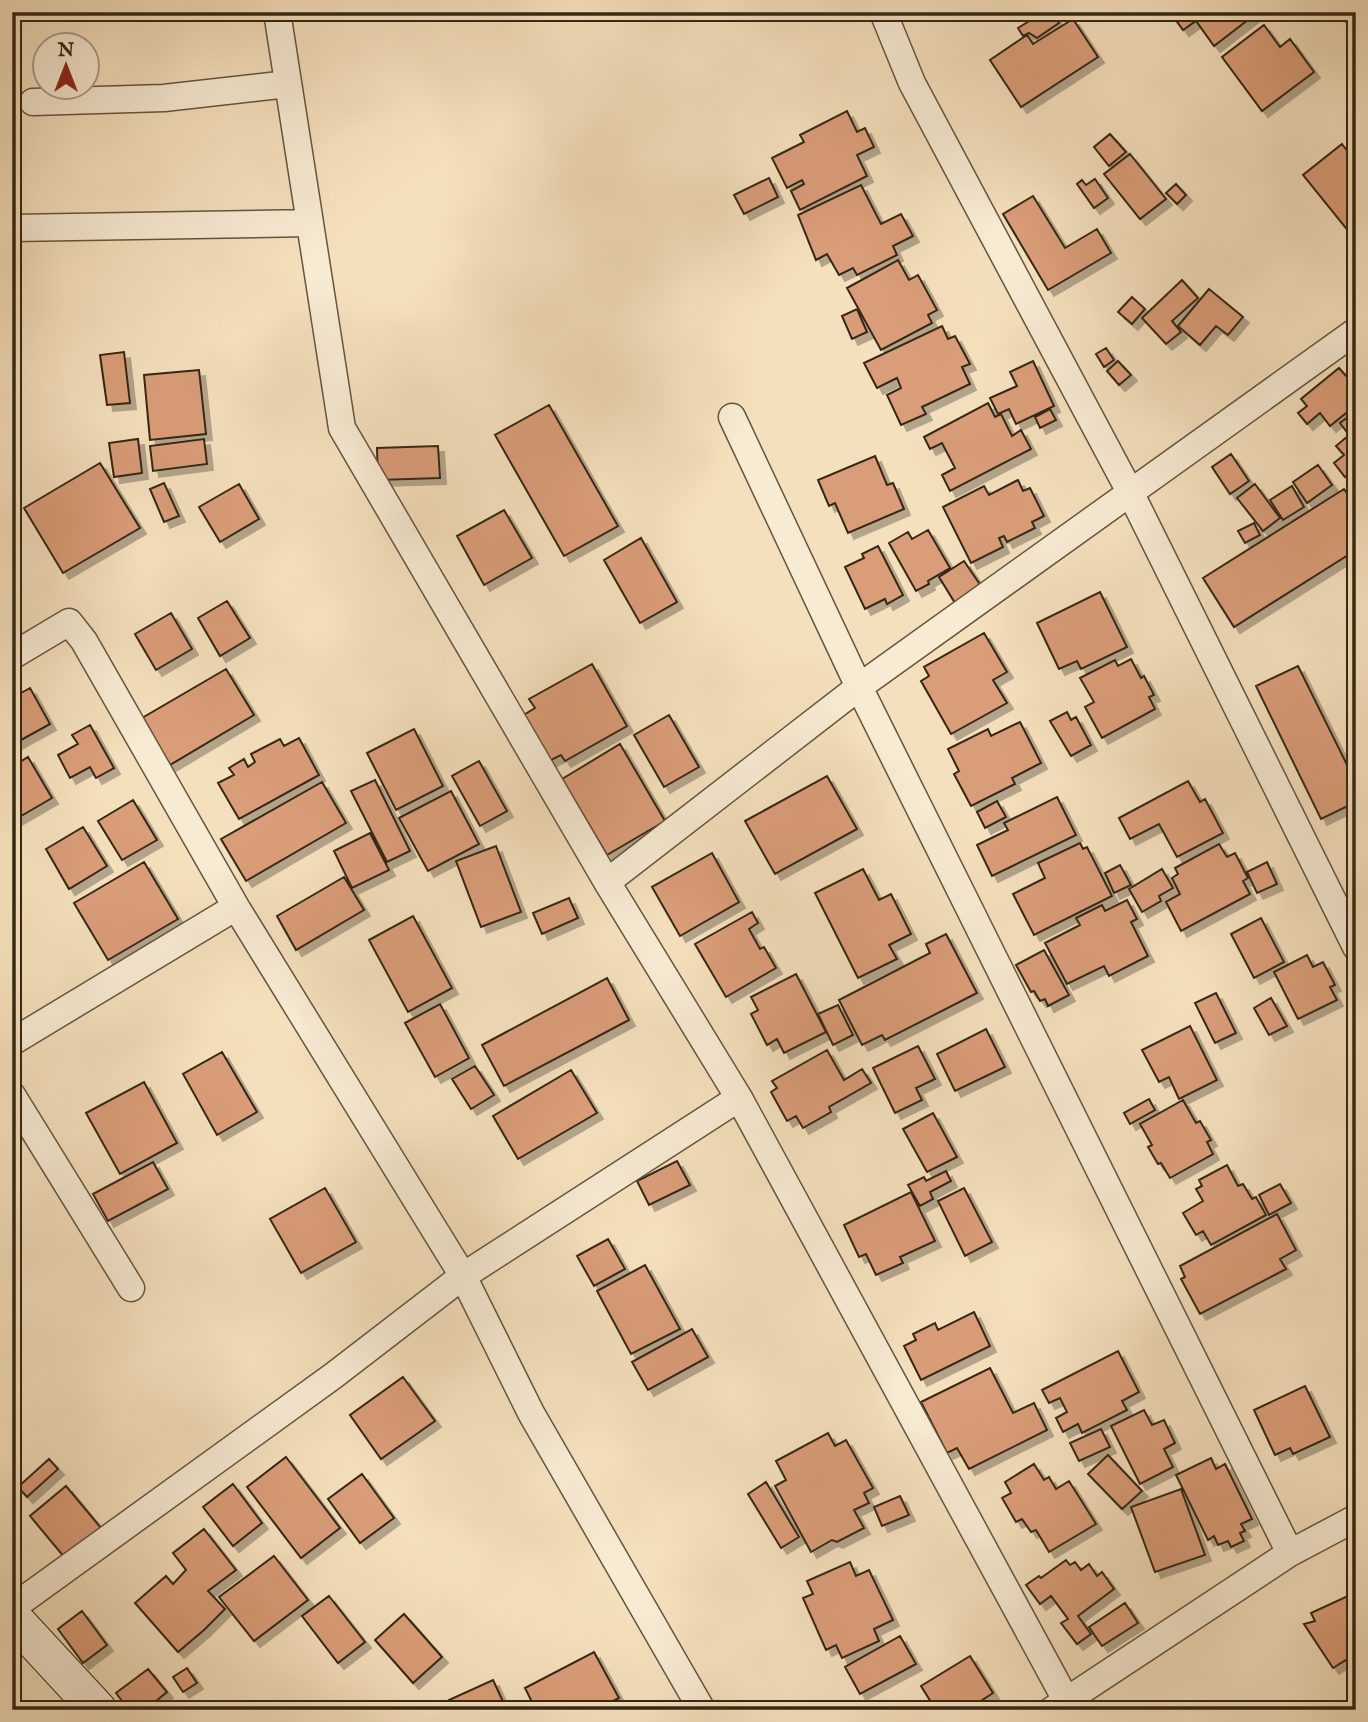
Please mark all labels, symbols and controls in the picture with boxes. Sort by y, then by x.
north arrow [32,32,102,102]
text: N [57,39,75,63]

